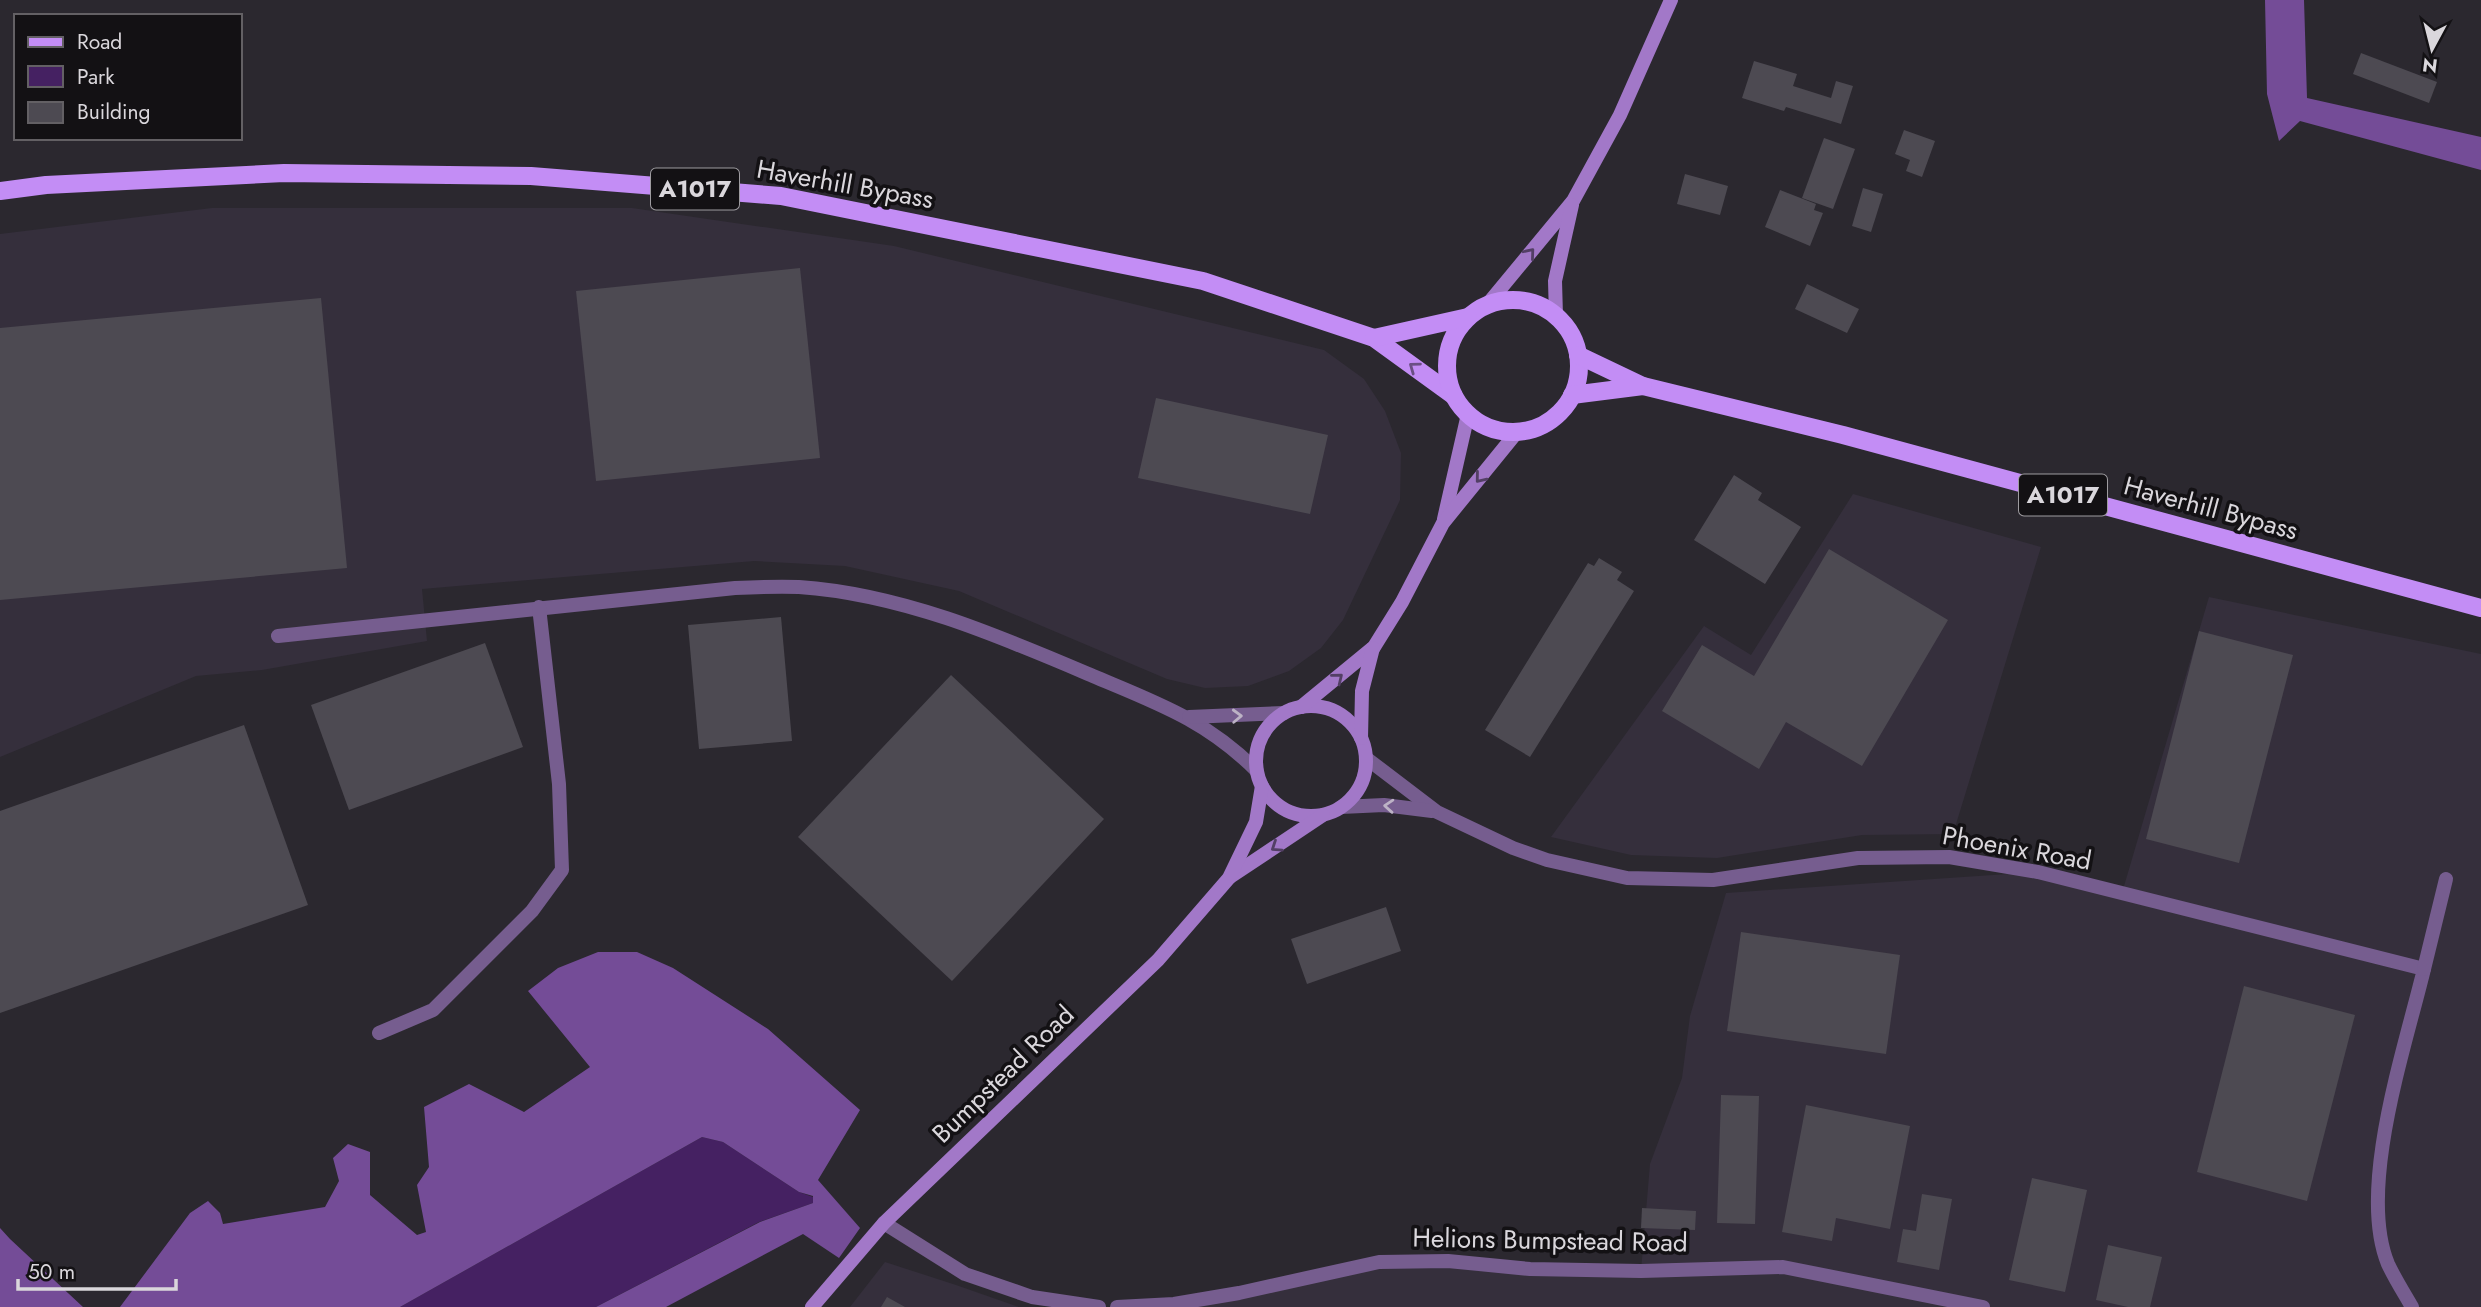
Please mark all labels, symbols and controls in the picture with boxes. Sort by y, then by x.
legend [14,14,242,140]
north arrow [2397,14,2467,84]
text: Road [77,27,122,57]
text: N [2421,51,2439,80]
text: Park [77,62,115,92]
text: Building [77,97,150,127]
street label: Haverhill Bypass [754,150,936,218]
road number: A1017 [651,168,739,210]
one-way arrow [1522,248,1534,261]
one-way arrow [1409,363,1422,375]
street label: Haverhill Bypass [2120,467,2302,549]
one-way arrow [1476,470,1489,482]
road number: A1017 [2019,474,2107,516]
one-way arrow [1330,673,1342,686]
one-way arrow [1232,708,1243,724]
one-way arrow [1383,799,1394,814]
street label: Phoenix Road [1939,816,2095,880]
one-way arrow [1271,839,1284,852]
street label: Bumpstead Road [923,996,1083,1152]
street label: Helions Bumpstead Road [1412,1219,1688,1261]
scale bar [18,1248,175,1292]
text: 50 m [28,1257,75,1287]

